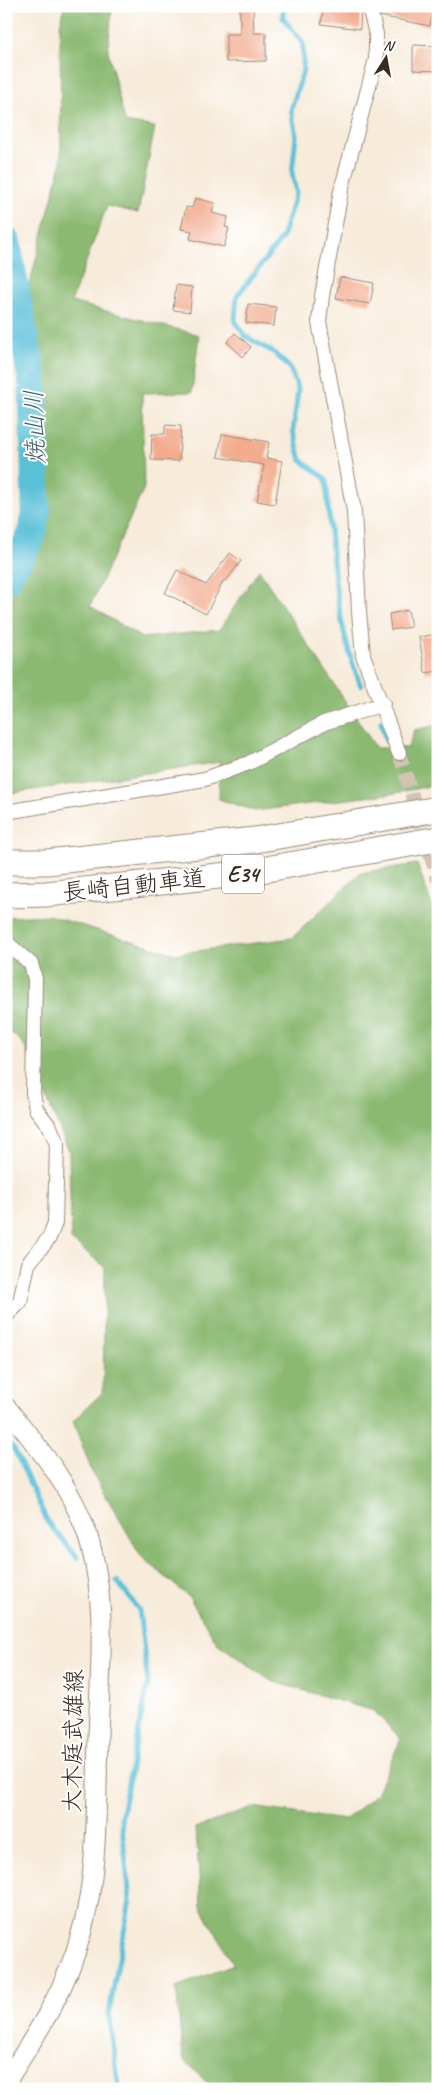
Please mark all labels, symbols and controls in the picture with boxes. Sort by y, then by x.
north arrow [362,32,412,82]
text: N [383,37,397,55]
water label: 焼山川 [18,389,52,465]
road number: E34 [222,854,264,894]
street label: 長崎自動車道 [61,863,207,907]
street label: 大木庭武雄線 [57,1669,89,1813]

